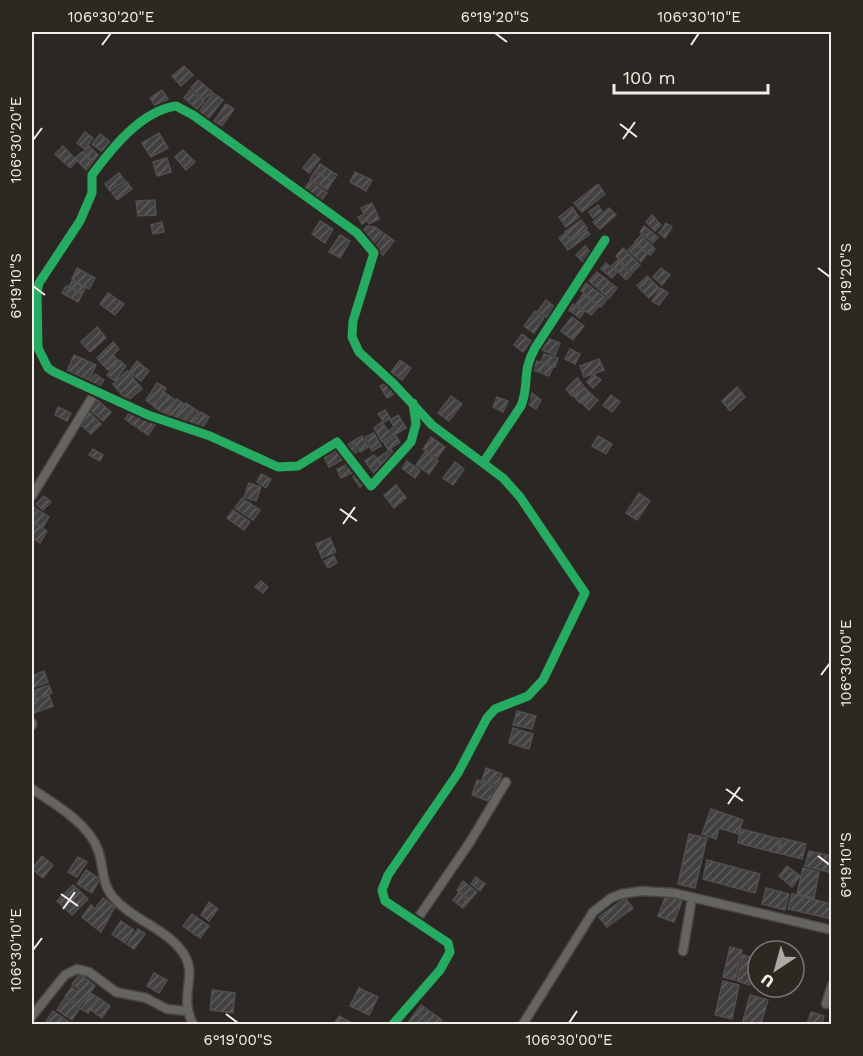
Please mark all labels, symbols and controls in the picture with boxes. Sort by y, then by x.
text: 106°30'20"E [68,8,154,26]
text: 6°19'20"S [461,8,529,26]
text: 106°30'10"E [657,8,741,26]
scale bar [614,57,768,95]
text: 100 m [623,67,676,88]
text: 106°30'20"E [7,97,25,183]
text: 6°19'20"S [837,243,855,311]
text: 6°19'10"S [7,253,25,319]
text: 106°30'00"E [837,619,855,707]
text: 6°19'10"S [837,832,855,898]
text: 106°30'10"E [7,908,25,992]
north arrow [746,939,806,999]
text: U [757,970,778,992]
text: 6°19'00"S [204,1031,272,1049]
text: 106°30'00"E [525,1031,613,1049]

